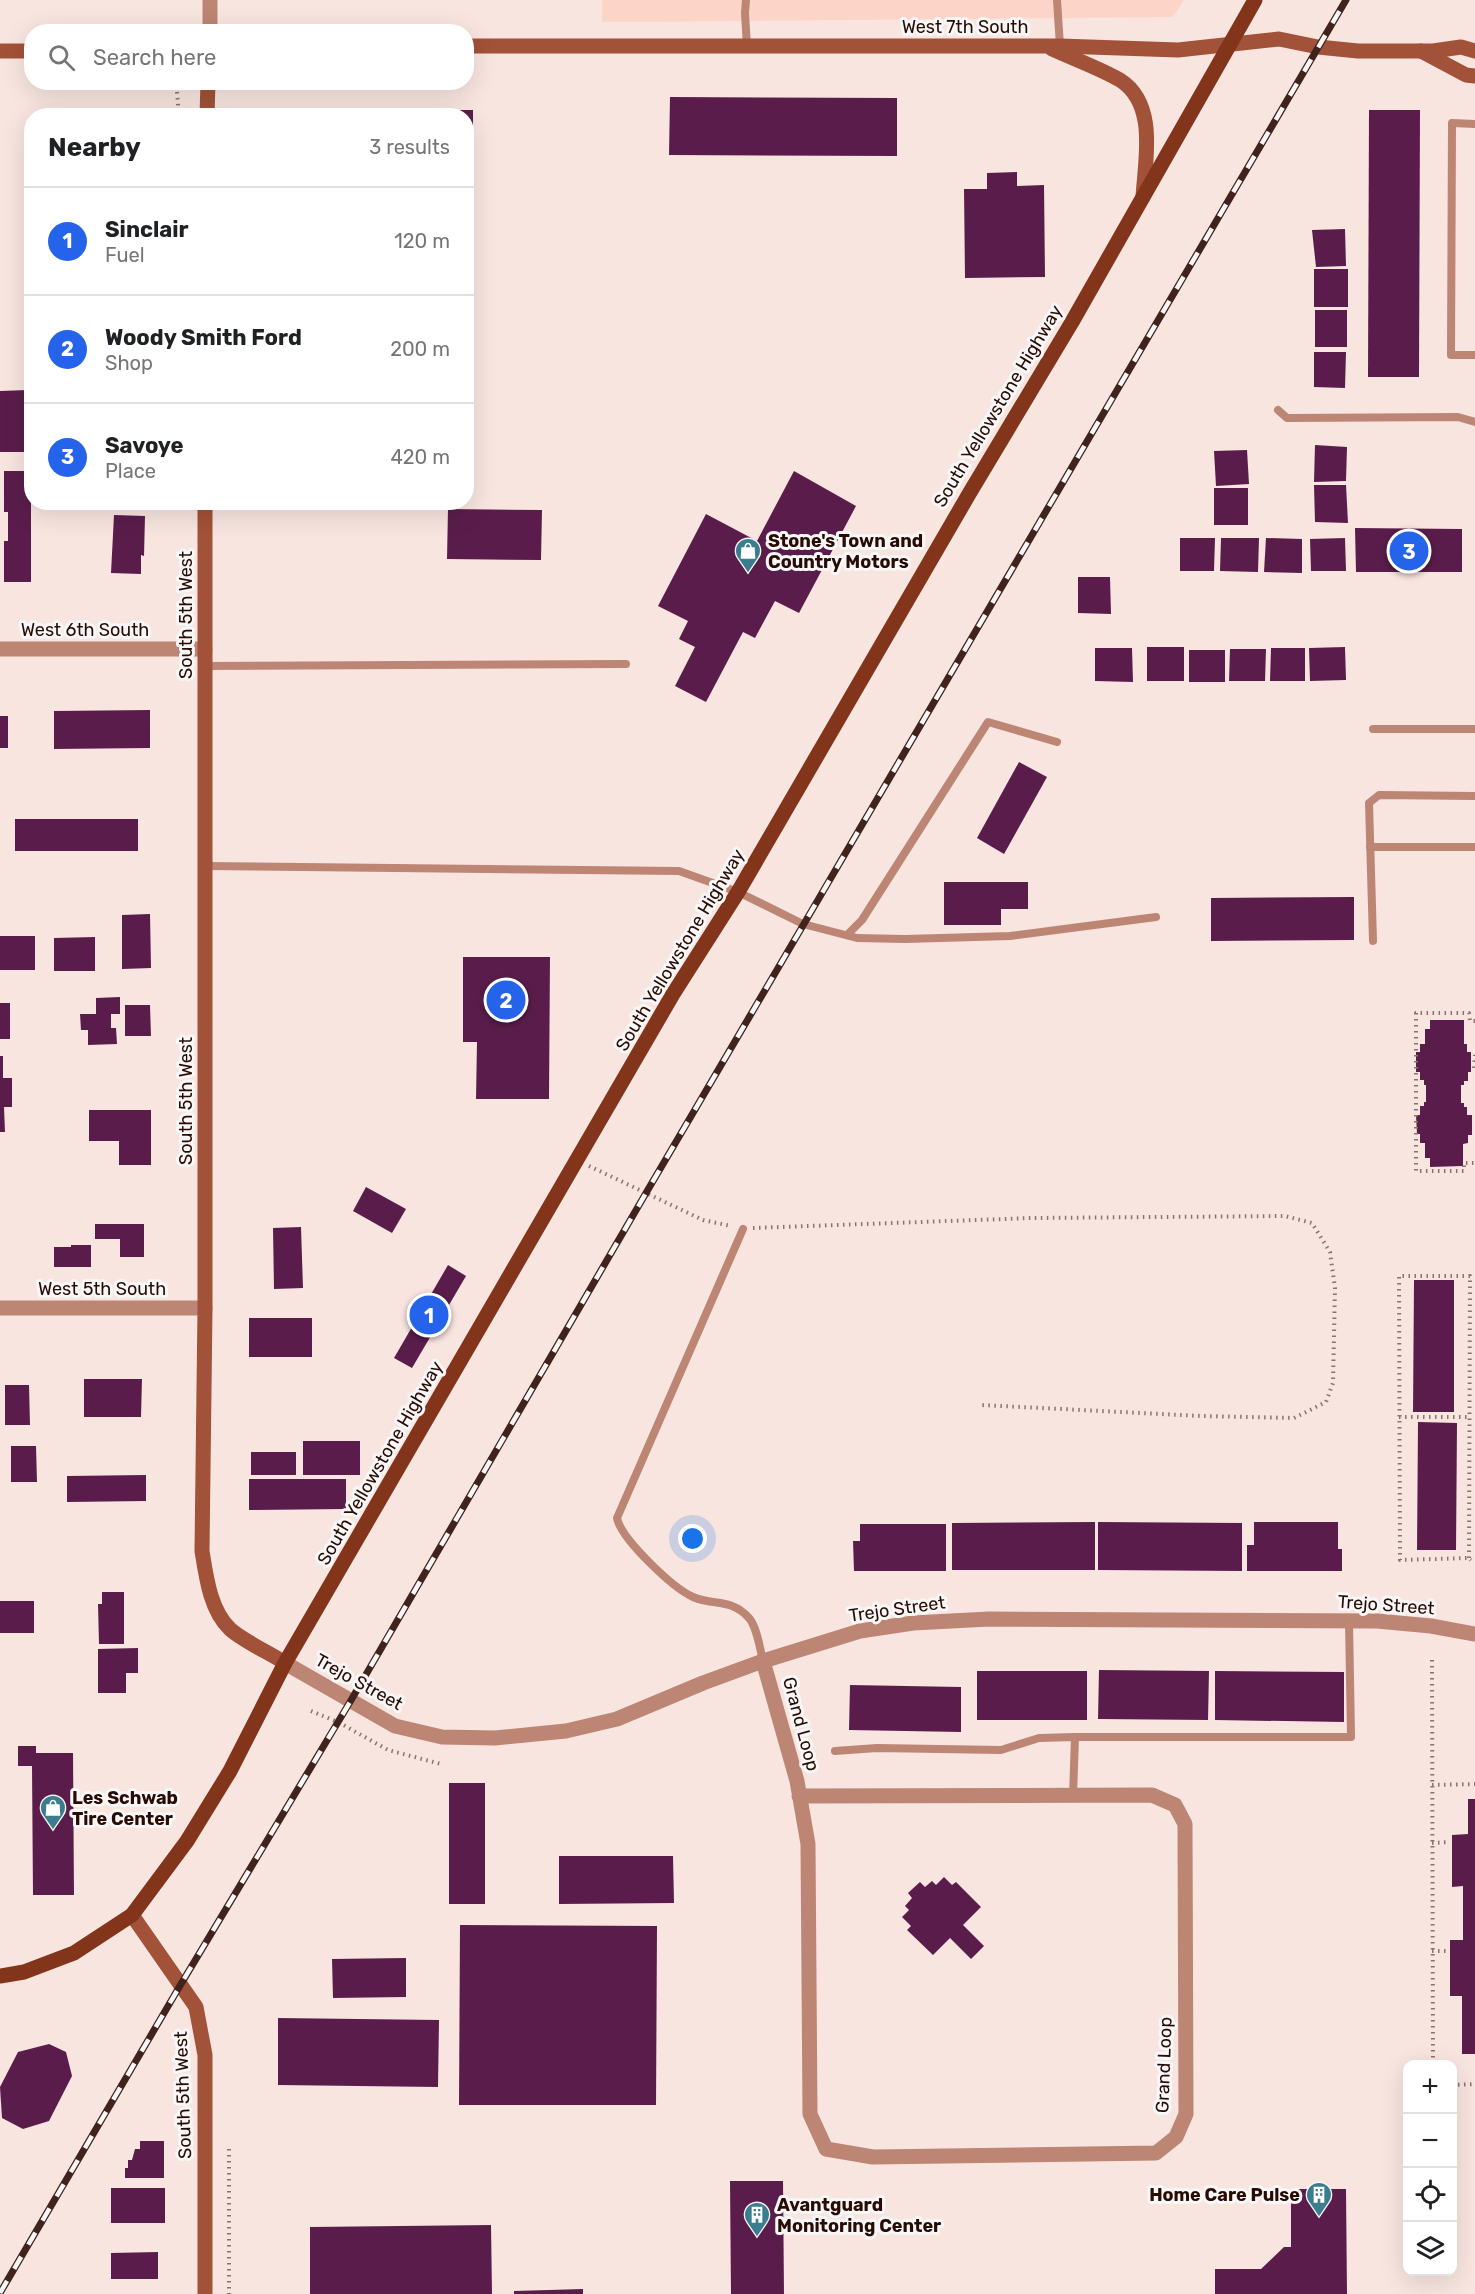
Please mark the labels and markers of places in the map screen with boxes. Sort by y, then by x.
pin: 3 [1390,528,1428,574]
place label: Stone's Town and Country Motors [768,530,923,573]
shop icon: Stone's Town and Country Motors [733,536,763,574]
pin: 2 [486,978,526,1022]
pin: 1 [410,1292,448,1338]
place label: Les Schwab Tire Center [72,1787,178,1830]
shop icon: Les Schwab Tire Center [38,1793,68,1831]
building icon: Home Care Pulse [1304,2180,1334,2218]
place label: Home Care Pulse [1149,2184,1300,2206]
place label: Avantguard Monitoring Center [777,2194,941,2237]
building icon: Avantguard Monitoring Center [742,2200,772,2238]

